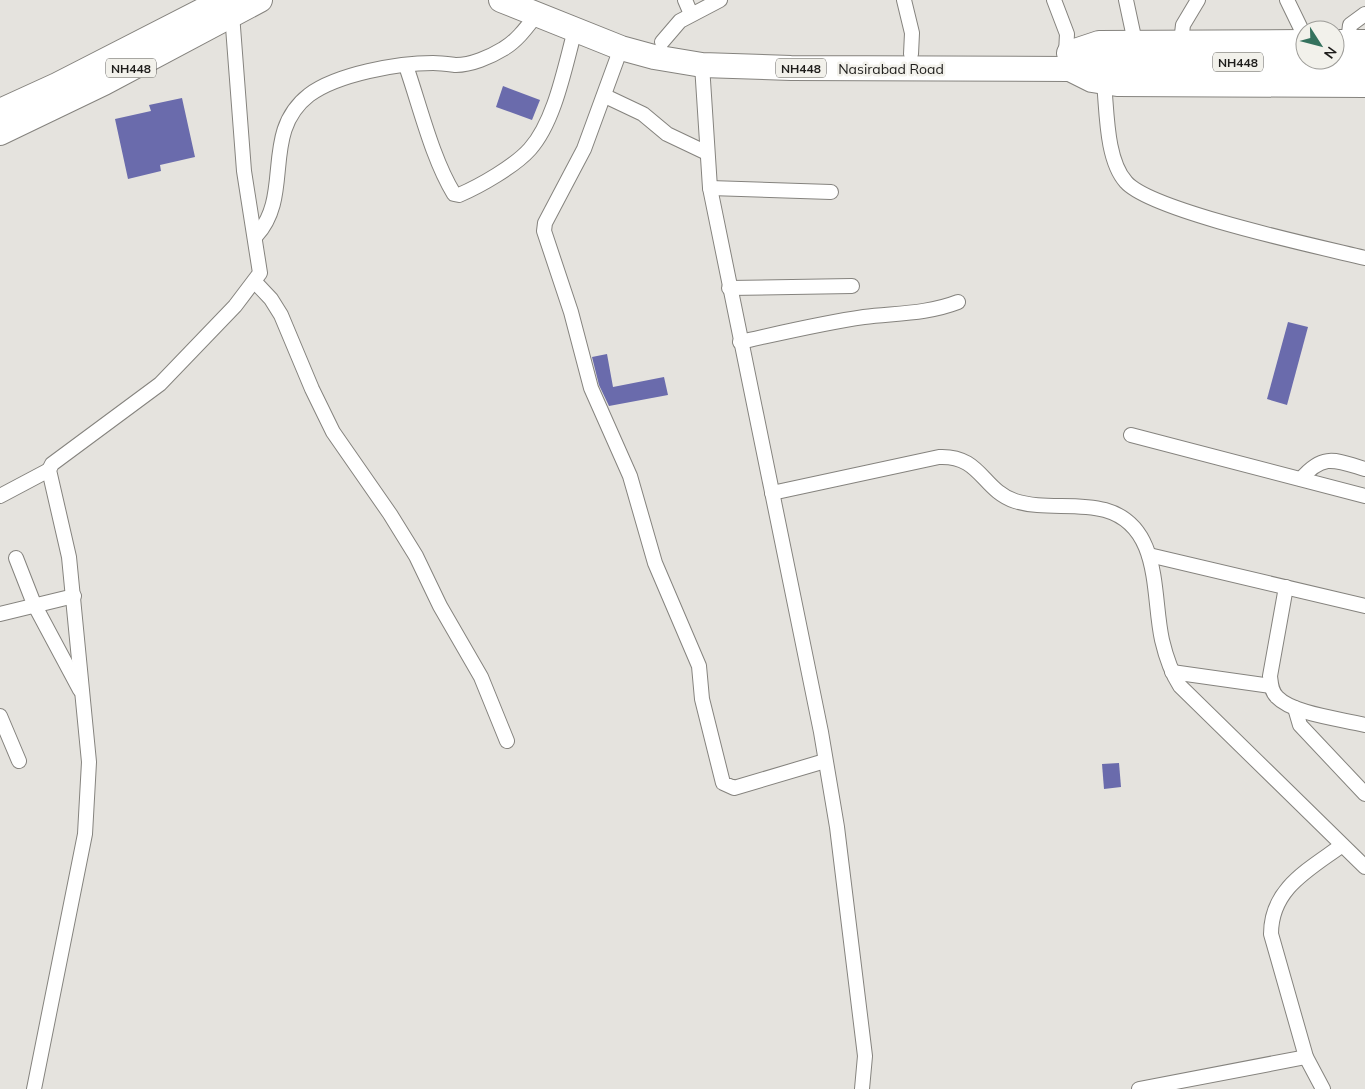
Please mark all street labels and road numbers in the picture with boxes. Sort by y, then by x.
road number: NH448 [1213,52,1263,72]
road number: NH448 [106,58,156,78]
road number: NH448 [776,58,826,78]
street label: Nasirabad Road [838,60,944,78]

